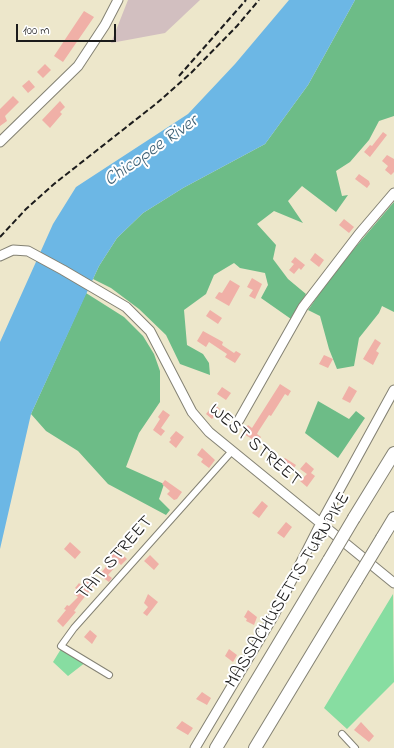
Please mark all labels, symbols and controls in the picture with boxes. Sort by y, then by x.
scale bar [18,16,118,42]
text: 100 m [23,22,50,40]
water label: Chicopee River [101,111,203,193]
street label: WEST STREET [203,400,305,492]
street label: MASSACHUSETTS TURNPIKE [222,489,356,693]
street label: TAIT STREET [74,513,158,605]

